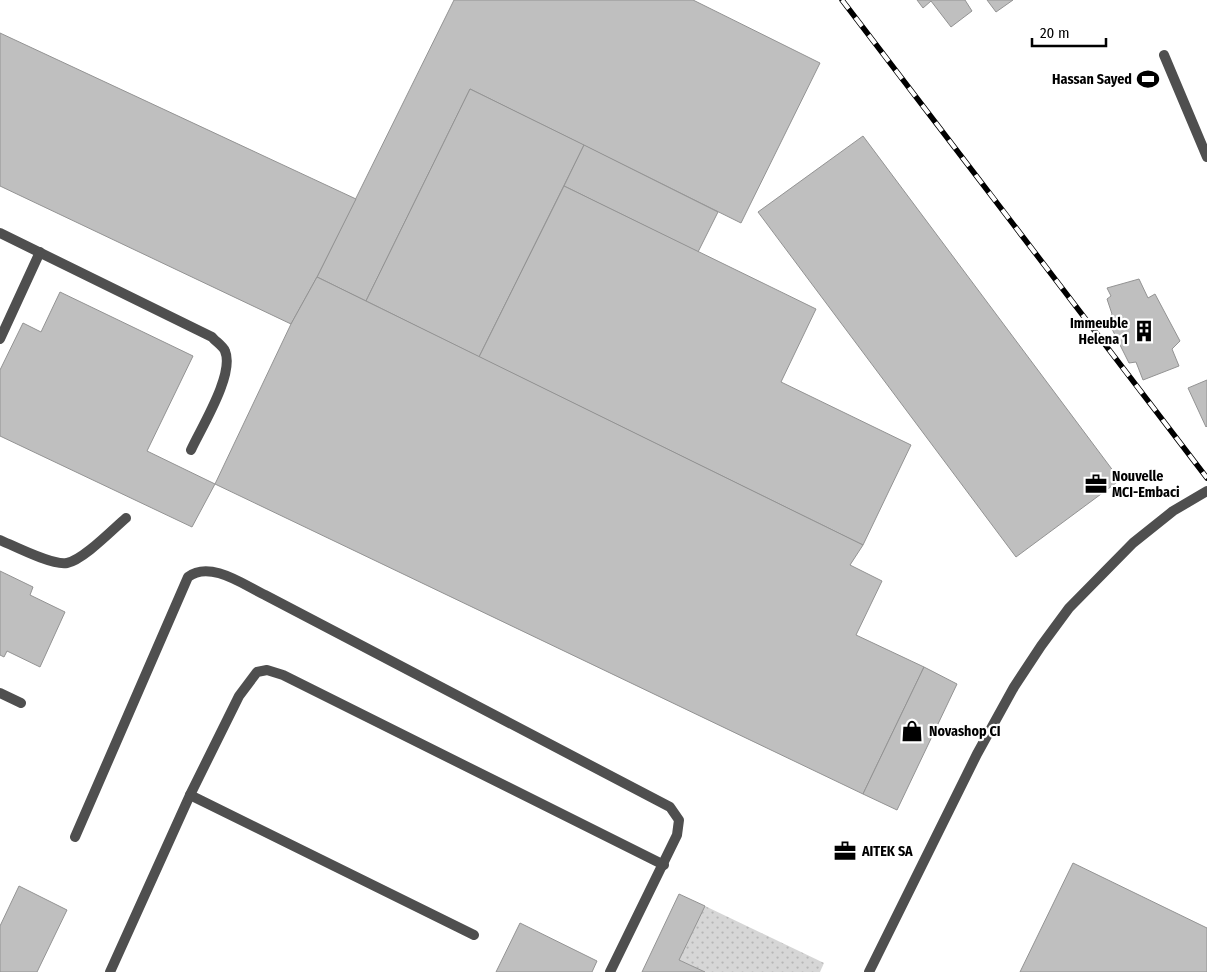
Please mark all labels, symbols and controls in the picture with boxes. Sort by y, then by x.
scale bar [1032,15,1106,47]
text: 20 m [1040,24,1070,42]
sports icon: Hassan Sayed [1135,66,1161,92]
place label: Hassan Sayed [1052,71,1132,88]
place label: Immeuble Helena 1 [1070,315,1128,348]
building icon: Immeuble Helena 1 [1131,318,1157,344]
place label: Nouvelle MCI-Embaci [1112,468,1180,501]
office icon: Nouvelle MCI-Embaci [1083,471,1109,497]
shop icon: Novashop CI [899,718,925,744]
place label: Novashop CI [929,723,1001,740]
office icon: AITEK SA [832,838,858,864]
place label: AITEK SA [861,843,913,860]

